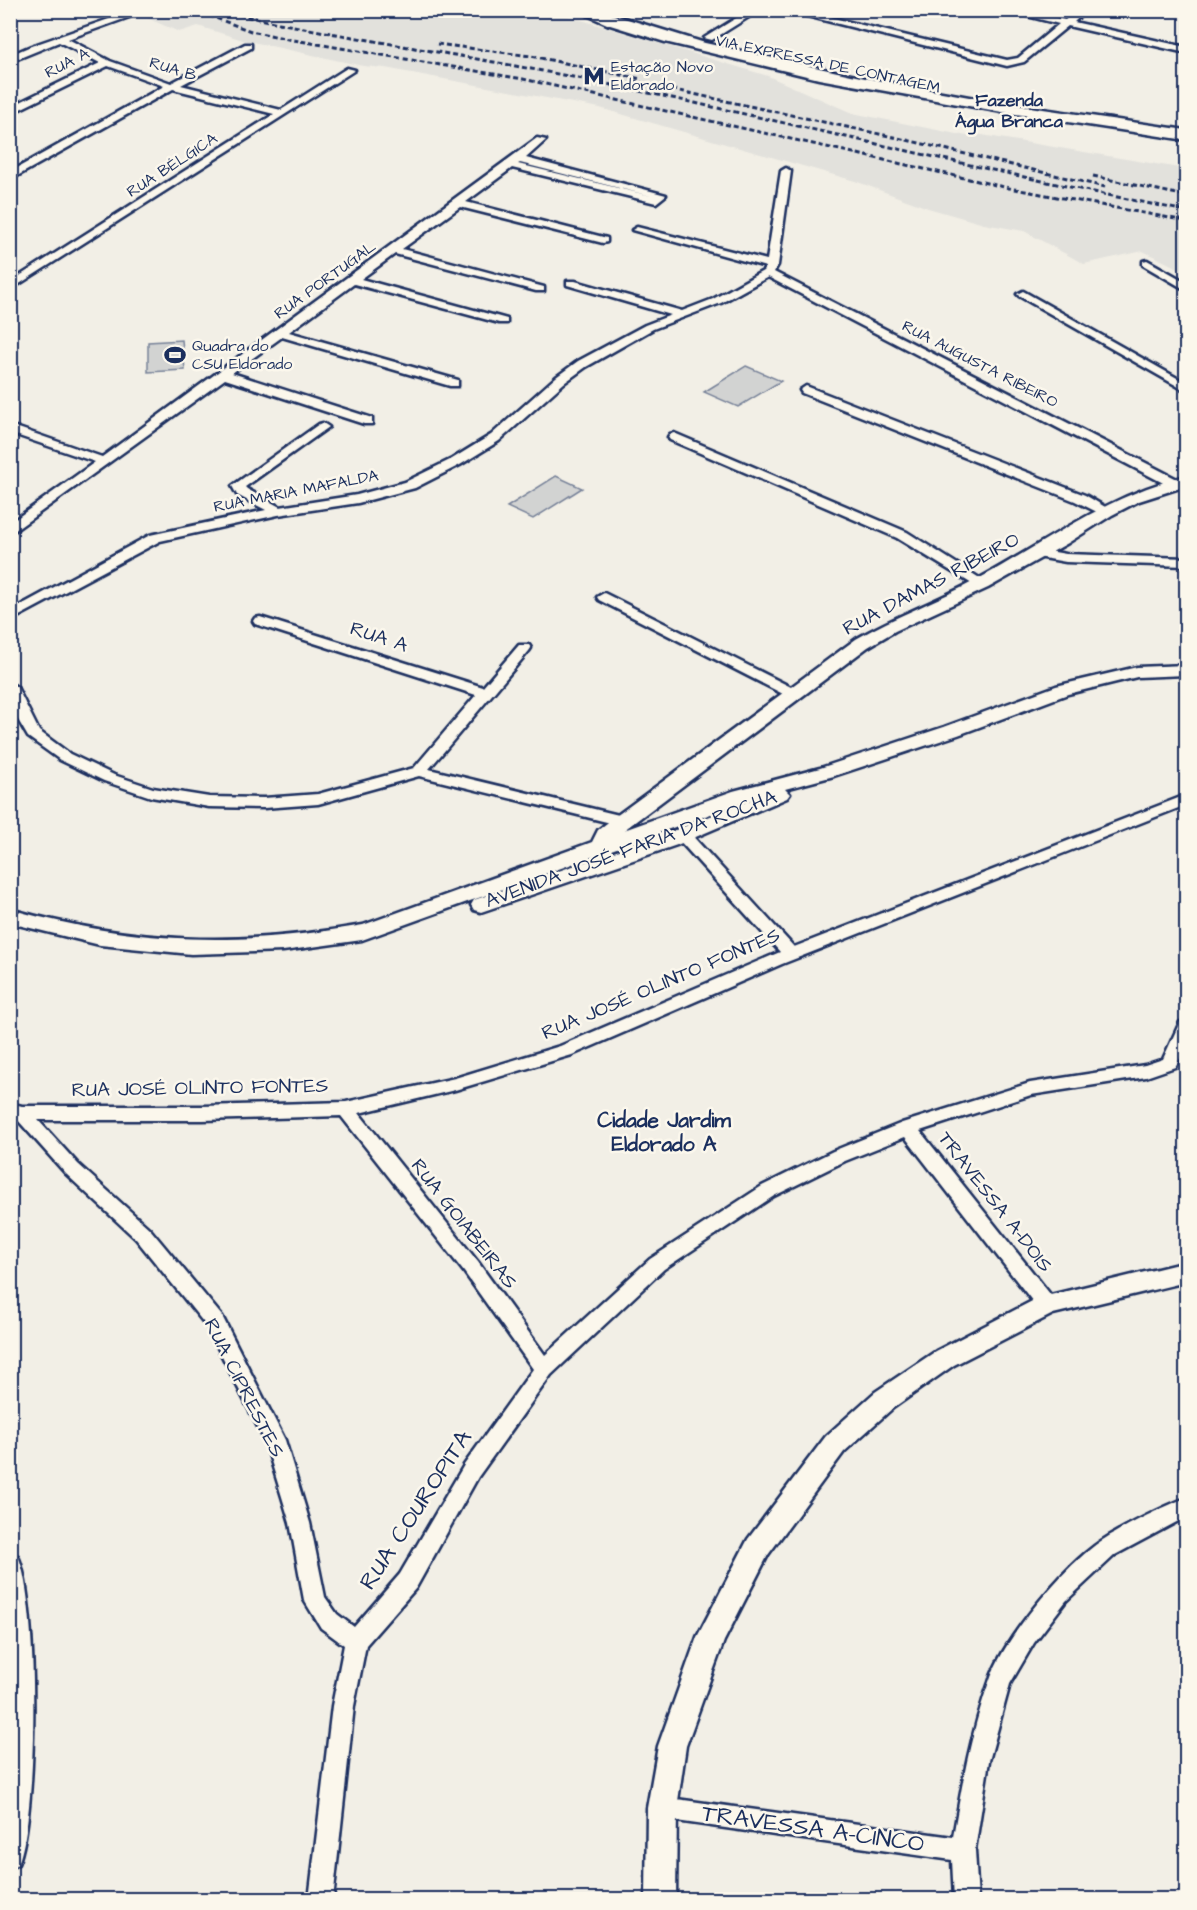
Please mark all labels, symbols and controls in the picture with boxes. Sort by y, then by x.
street label: VIA EXPRESSA DE CONTAGEM [714,29,942,99]
street label: RUA A [41,42,93,84]
street label: RUA B [147,51,200,87]
place label: Estação Novo Eldorado [611,56,713,96]
metro station icon: Estação Novo Eldorado [582,64,606,88]
district label: Fazenda Água Branca [955,88,1064,135]
street label: RUA BÉLGICA [122,127,222,203]
street label: RUA PORTUGAL [270,236,380,324]
street label: RUA AUGUSTA RIBEIRO [898,315,1062,413]
place label: Quadra do CSU Eldorado [192,335,292,375]
sports icon: Quadra do CSU Eldorado [163,343,187,367]
street label: RUA MARIA MAFALDA [212,464,380,518]
street label: RUA DAMAS RIBEIRO [838,526,1024,642]
street label: RUA A [347,615,412,660]
street label: AVENIDA JOSÉ FARIA DA ROCHA [481,783,781,915]
street label: RUA JOSÉ OLINTO FONTES [537,921,785,1047]
street label: RUA JOSÉ OLINTO FONTES [71,1072,329,1104]
district label: Cidade Jardim Eldorado A [597,1106,732,1159]
street label: TRAVESSA A-DOIS [931,1126,1059,1278]
street label: RUA GOIABEIRAS [404,1153,524,1295]
street label: RUA CIPRESTES [197,1314,291,1462]
street label: RUA COUROPITA [351,1423,481,1597]
street label: TRAVESSA A-CINCO [700,1797,926,1861]

